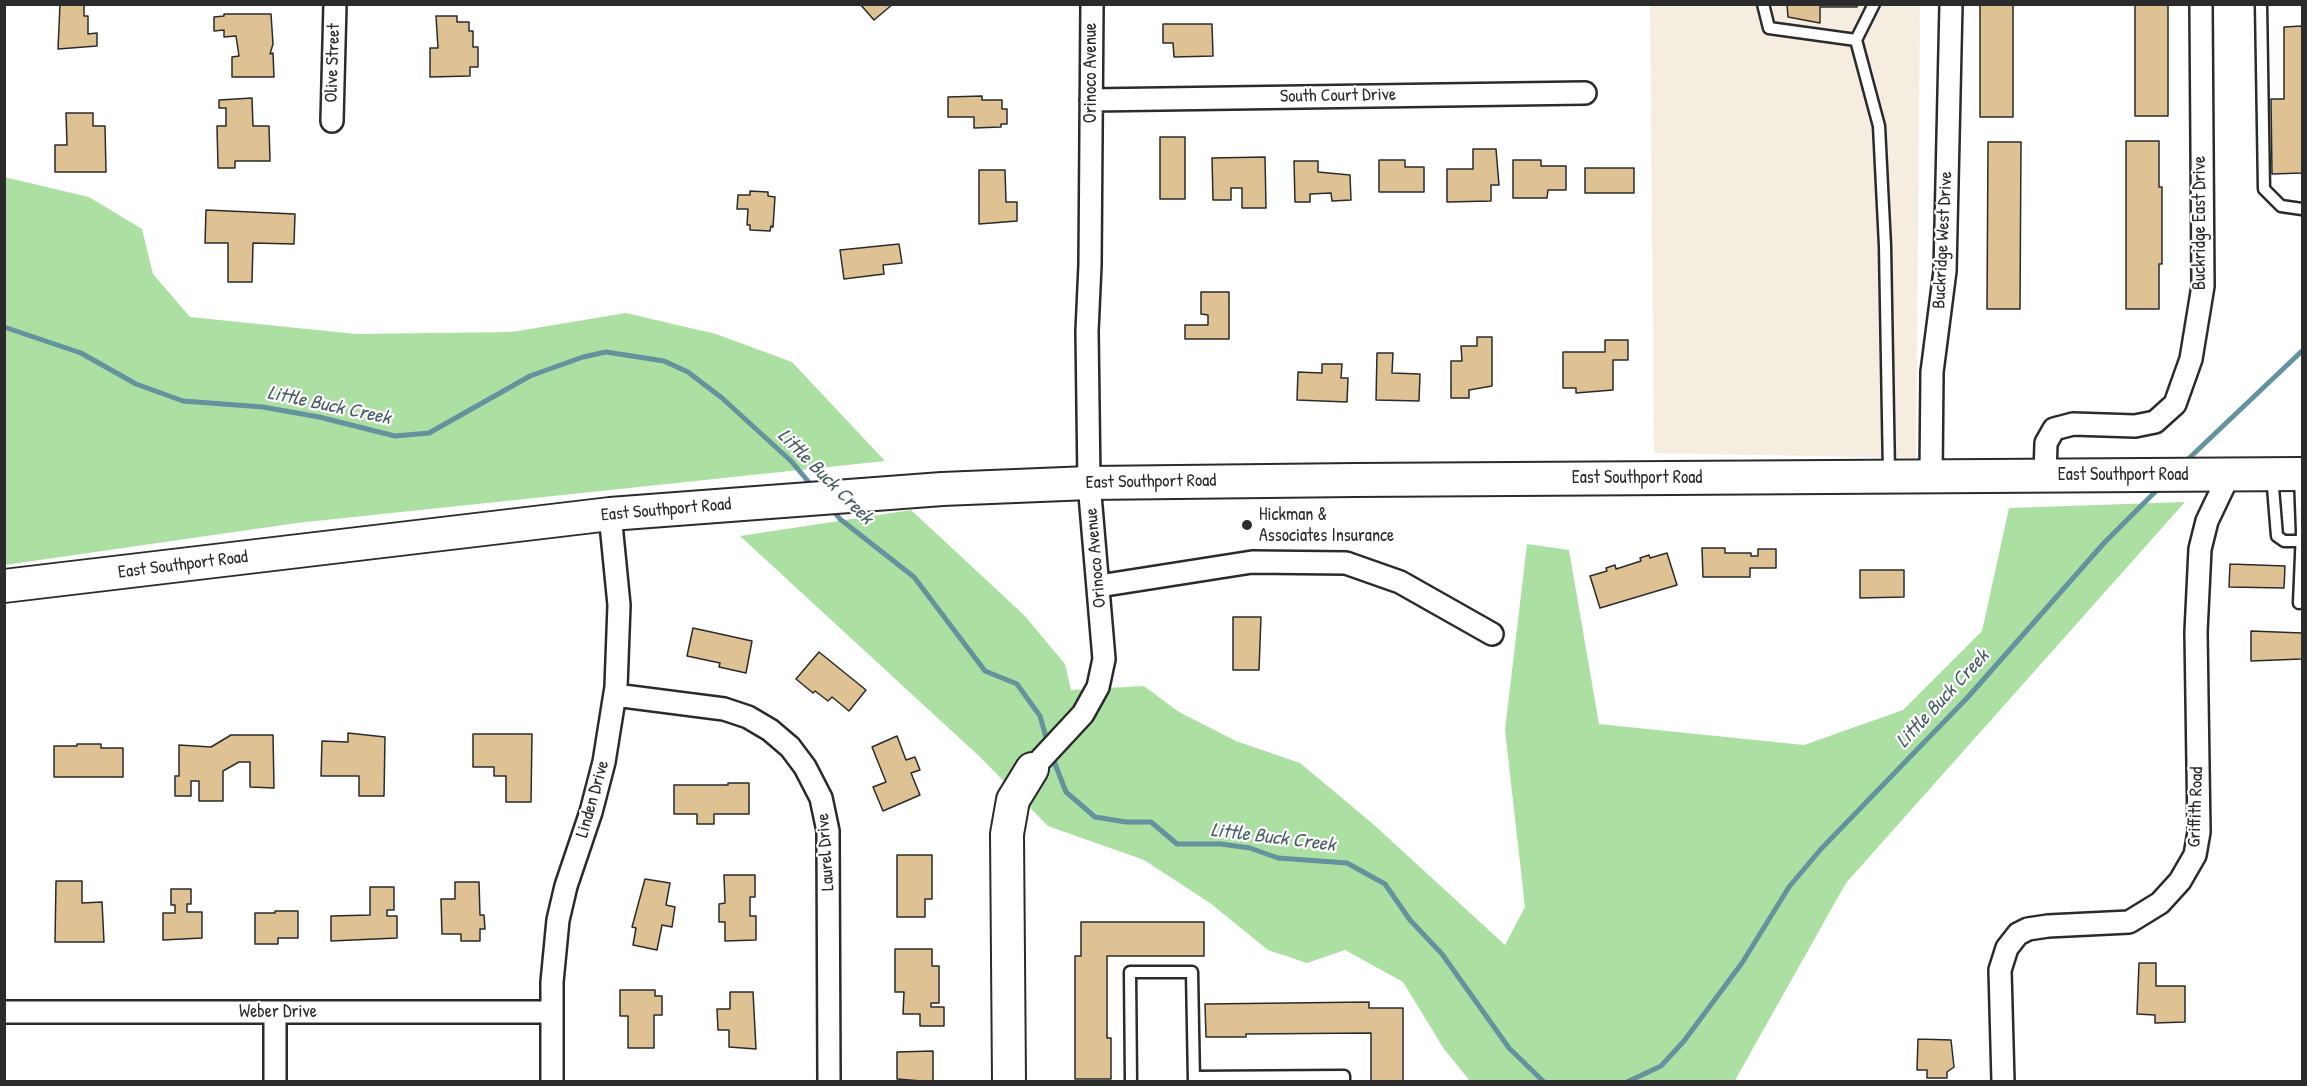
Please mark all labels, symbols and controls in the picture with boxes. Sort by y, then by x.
street label: Olive Street [321,23,345,103]
street label: Orinoco Avenue [1080,23,1102,123]
street label: South Court Drive [1280,84,1396,108]
street label: Buckridge East Drive [2189,156,2211,290]
street label: Buckridge West Drive [1929,171,1957,309]
water label: Little Buck Creek [265,381,393,431]
water label: Little Buck Creek [772,424,878,530]
street label: East Southport Road [2058,464,2188,486]
street label: East Southport Road [1572,467,1702,489]
street label: East Southport Road [1086,470,1216,494]
street label: East Southport Road [600,494,732,526]
place label: Hickman & Associates Insurance [1259,504,1394,546]
street label: Orinoco Avenue [1081,507,1111,609]
marker: Hickman & Associates Insurance [1240,518,1254,532]
street label: East Southport Road [117,546,249,584]
water label: Little Buck Creek [1892,645,1994,753]
street label: Linden Drive [572,758,614,840]
street label: Griffith Road [2184,766,2208,848]
street label: Laurel Drive [813,812,839,892]
water label: Little Buck Creek [1209,818,1337,858]
street label: Weber Drive [239,1001,317,1023]

